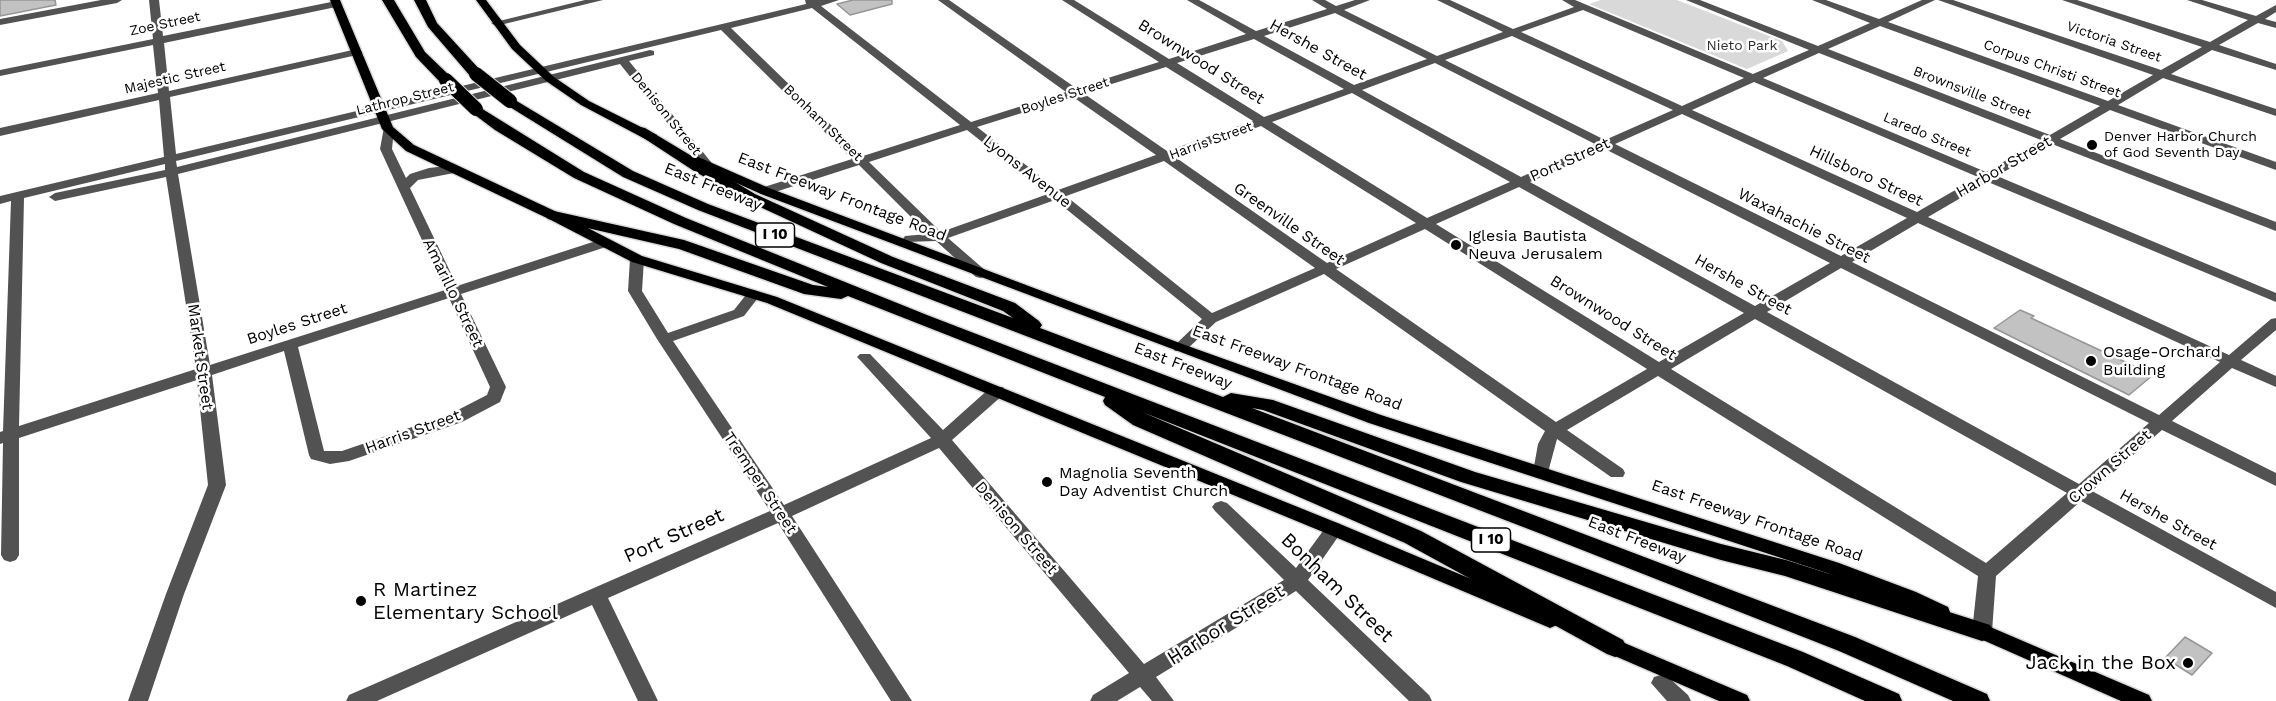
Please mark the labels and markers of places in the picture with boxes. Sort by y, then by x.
place label: Denver Harbor Church of God Seventh Day [2104,129,2257,162]
marker: Denver Harbor Church of God Seventh Day [2085,138,2099,152]
place label: Iglesia Bautista Neuva Jerusalem [1468,226,1603,264]
marker: Iglesia Bautista Neuva Jerusalem [1449,238,1463,252]
place label: Osage-Orchard Building [2103,342,2221,380]
marker: Osage-Orchard Building [2084,354,2098,368]
place label: Magnolia Seventh Day Adventist Church [1059,463,1228,501]
marker: Magnolia Seventh Day Adventist Church [1040,475,1054,489]
place label: R Martinez Elementary School [373,578,558,625]
marker: R Martinez Elementary School [354,594,368,608]
place label: Jack in the Box [2025,651,2176,675]
marker: Jack in the Box [2181,656,2195,670]

